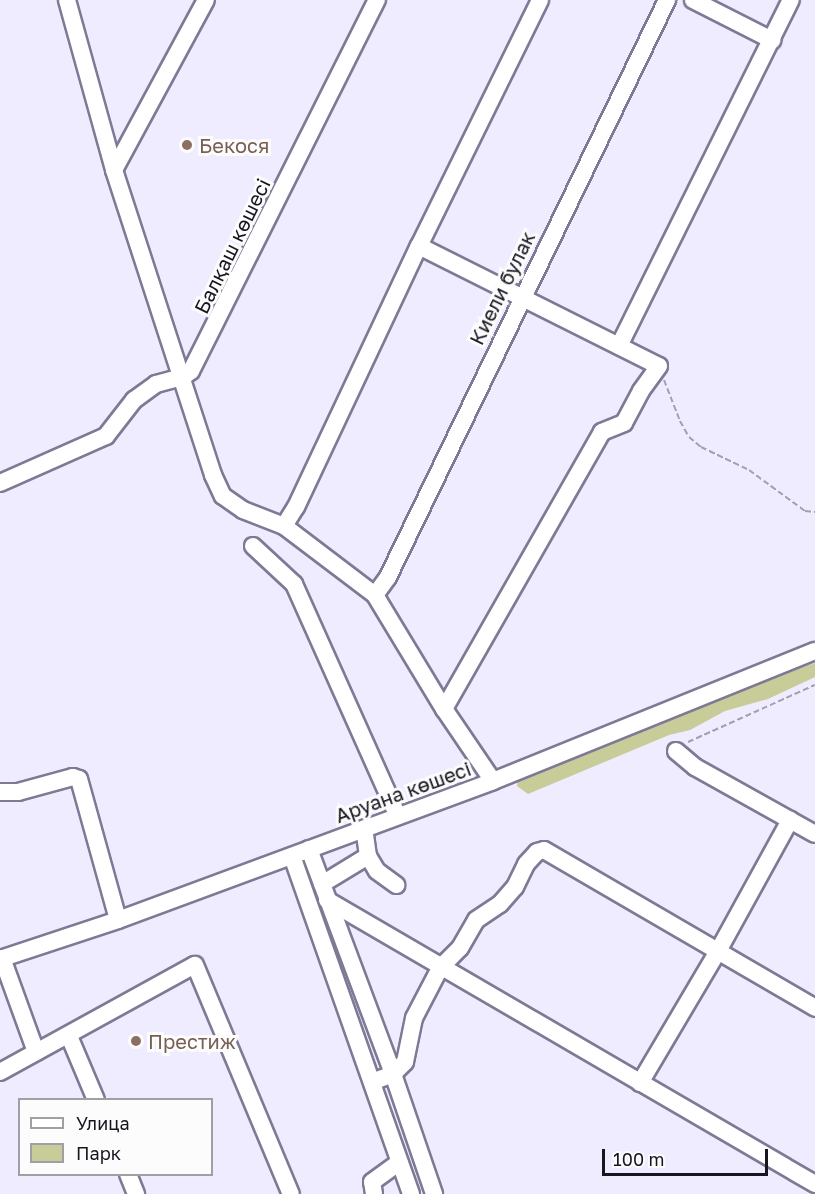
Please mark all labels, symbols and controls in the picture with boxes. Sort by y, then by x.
place label: Бекося [199,133,269,157]
marker: Бекося [180,138,194,152]
street label: Балқаш көшесі [189,174,275,318]
street label: Киели булак [464,227,540,349]
street label: Аруана көшесі [332,756,474,828]
place label: Престиж [148,1029,236,1053]
marker: Престиж [129,1034,143,1048]
legend [18,1098,213,1176]
text: Улица [76,1112,130,1134]
scale bar [605,1137,772,1175]
text: Парк [76,1142,121,1164]
text: 100 m [613,1148,664,1170]

